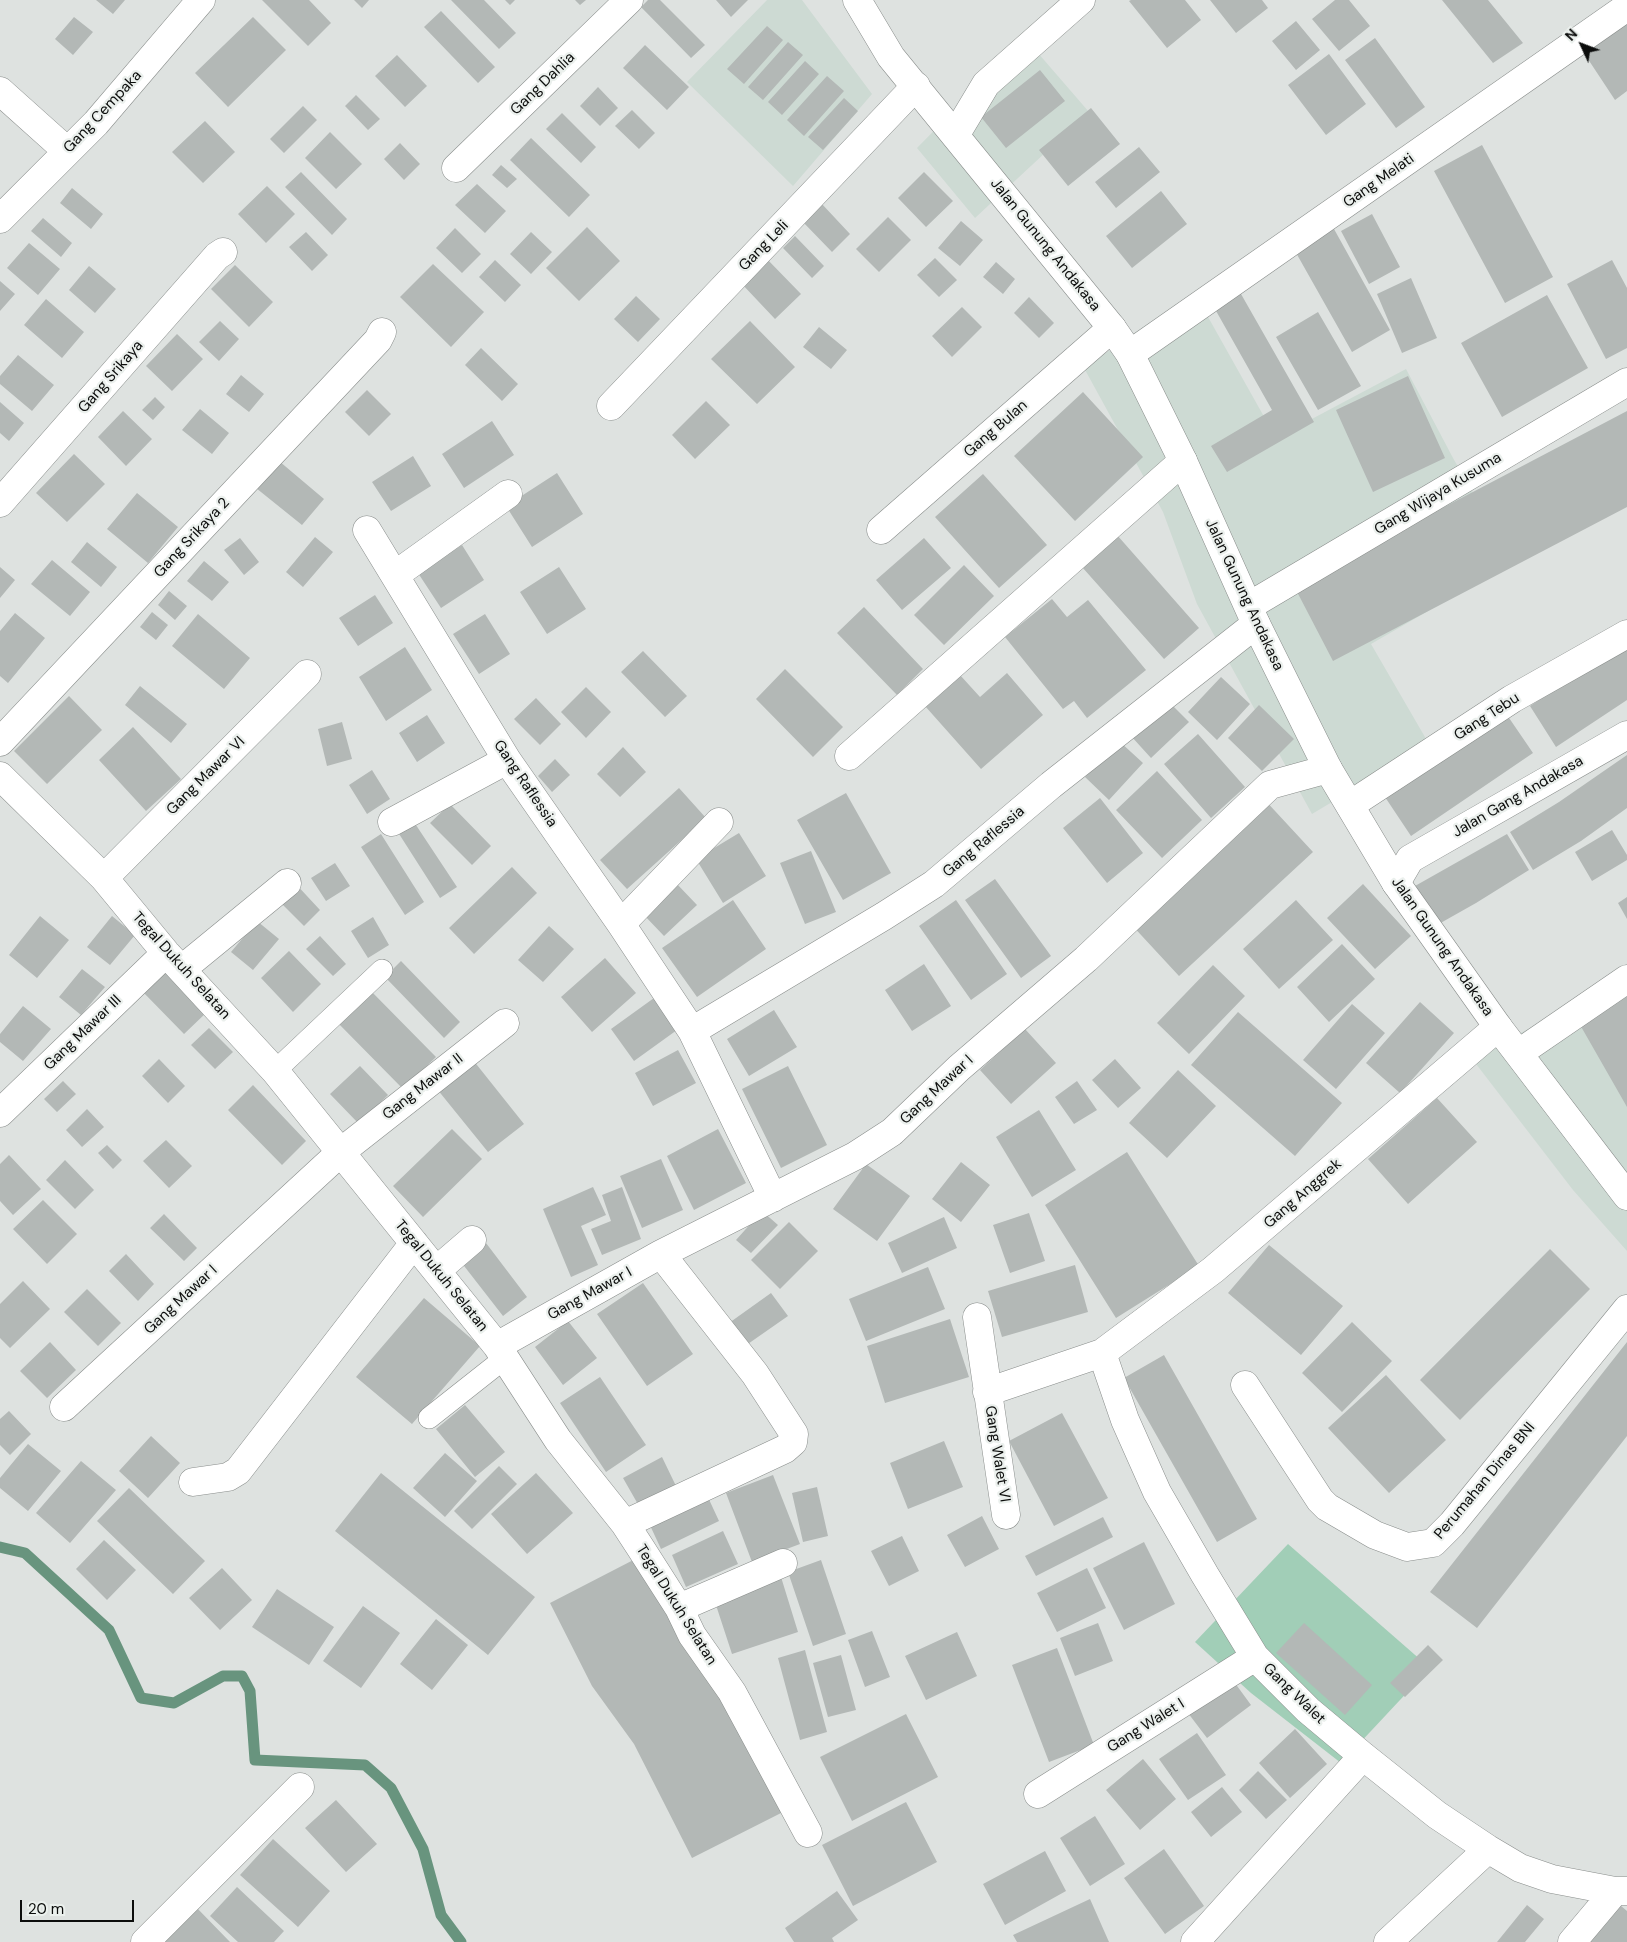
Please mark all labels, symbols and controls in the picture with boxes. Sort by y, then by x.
north arrow [1557,20,1607,70]
text: N [1561,25,1581,45]
street label: Gang Dahlia [507,49,579,119]
street label: Gang Cempaka [60,67,146,157]
street label: Gang Melati [1340,150,1418,212]
street label: Jalan Gunung Andakasa [986,175,1104,315]
street label: Gang Leli [735,217,793,275]
street label: Gang Srikaya [75,337,147,417]
street label: Gang Bulan [961,397,1031,461]
street label: Gang Wijaya Kusuma [1371,449,1505,539]
street label: Gang Srikaya 2 [150,494,234,582]
street label: Jalan Gunung Andakasa [1201,516,1287,674]
street label: Gang Tebu [1451,689,1523,745]
street label: Gang Mawar VI [163,733,249,819]
street label: Gang Raflessia [489,737,561,831]
street label: Jalan Gang Andakasa [1450,752,1586,842]
street label: Gang Raflessia [939,803,1029,881]
street label: Jalan Gunung Andakasa [1387,874,1497,1020]
street label: Tegal Dukuh Selatan [128,909,234,1023]
street label: Gang Mawar III [41,992,125,1074]
street label: Gang Mawar II [379,1050,467,1124]
street label: Gang Mawar I [897,1052,977,1128]
street label: Gang Anggrek [1260,1155,1346,1233]
street label: Tegal Dukuh Selatan [391,1217,491,1335]
street label: Gang Mawar I [141,1262,221,1338]
street label: Gang Mawar I [545,1263,635,1325]
street label: Gang Walet VI [980,1404,1014,1504]
street label: Perumahan Dinas BNI [1431,1419,1539,1543]
street label: Tegal Dukuh Selatan [632,1542,720,1668]
street label: Gang Walet [1259,1660,1329,1728]
street label: Gang Walet I [1104,1695,1188,1757]
scale bar [22,1890,136,1922]
text: 20 m [28,1899,64,1919]

